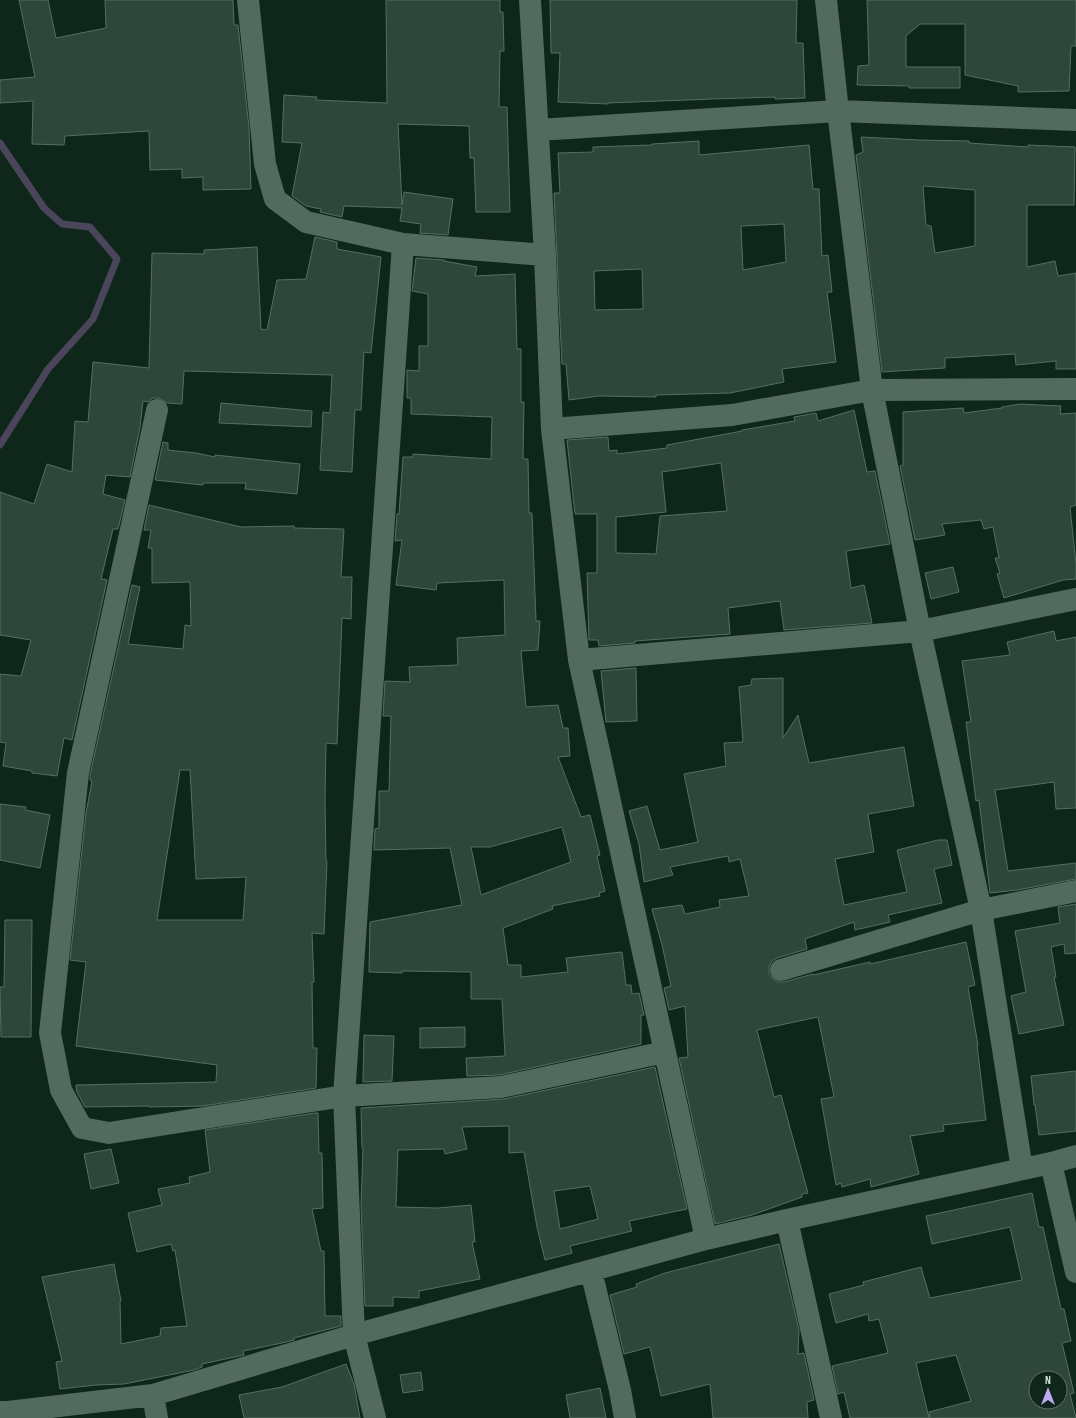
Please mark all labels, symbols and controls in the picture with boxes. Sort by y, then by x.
north arrow [1028,1370,1068,1410]
text: N [1045,1374,1051,1387]

